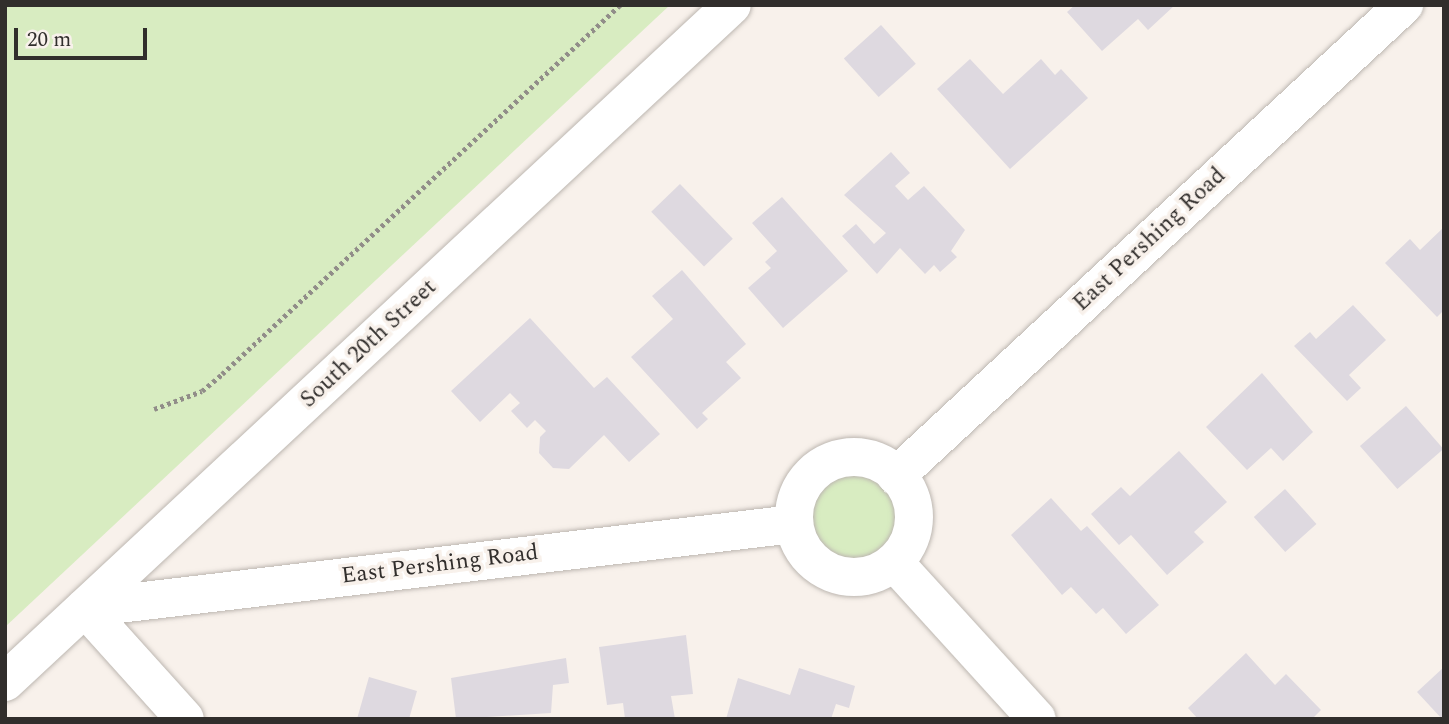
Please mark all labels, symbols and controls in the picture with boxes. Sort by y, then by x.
scale bar [18,14,150,58]
text: 20 m [27,24,71,56]
street label: East Pershing Road [1068,162,1232,318]
street label: South 20th Street [295,274,443,414]
street label: East Pershing Road [340,539,540,591]

